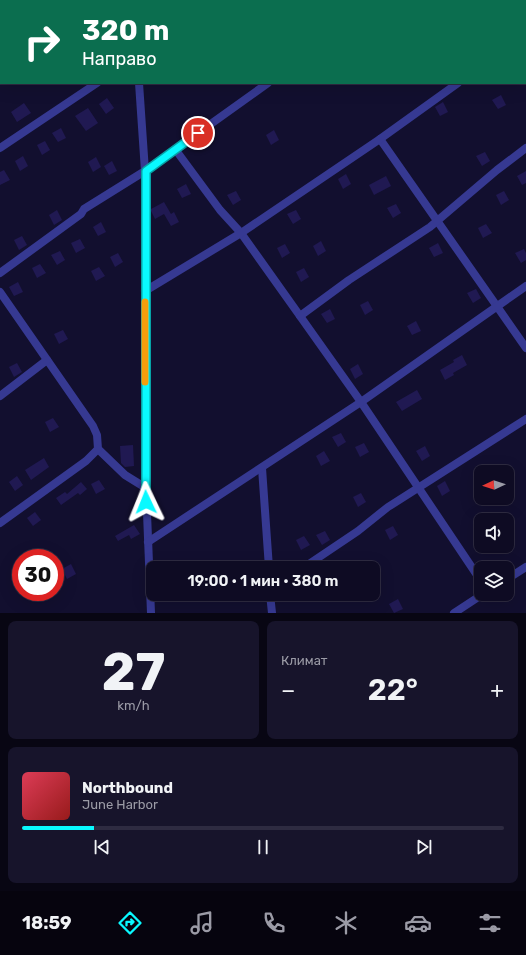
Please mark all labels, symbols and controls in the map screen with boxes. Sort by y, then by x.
text: 320 m [82,14,169,47]
icon: right [16,16,68,68]
text: Направо [82,48,157,70]
pin [181,116,215,150]
icon: arrive [187,122,209,144]
north arrow [474,465,514,505]
map controls [474,465,514,601]
position arrow [125,481,167,523]
button: sound [474,513,514,553]
speed limit sign: 30 [12,549,64,601]
button: layers [474,561,514,601]
text: 19:00 · 1 мин · 380 m [188,572,338,590]
text: 27 [102,641,165,703]
text: Климат [281,653,327,668]
text: 22° [368,672,418,708]
text: − [281,677,295,704]
text: + [490,677,504,704]
text: km/h [117,698,150,713]
text: Northbound [82,779,173,797]
text: June Harbor [82,797,158,812]
icon: previous [91,836,113,858]
icon: pause [252,836,274,858]
icon: next [413,836,435,858]
icon: directions [116,909,144,937]
icon: music [188,909,216,937]
icon: phone [260,909,288,937]
icon: climate [332,909,360,937]
icon: car [404,909,432,937]
icon: filters [476,909,504,937]
text: 18:59 [22,912,72,934]

